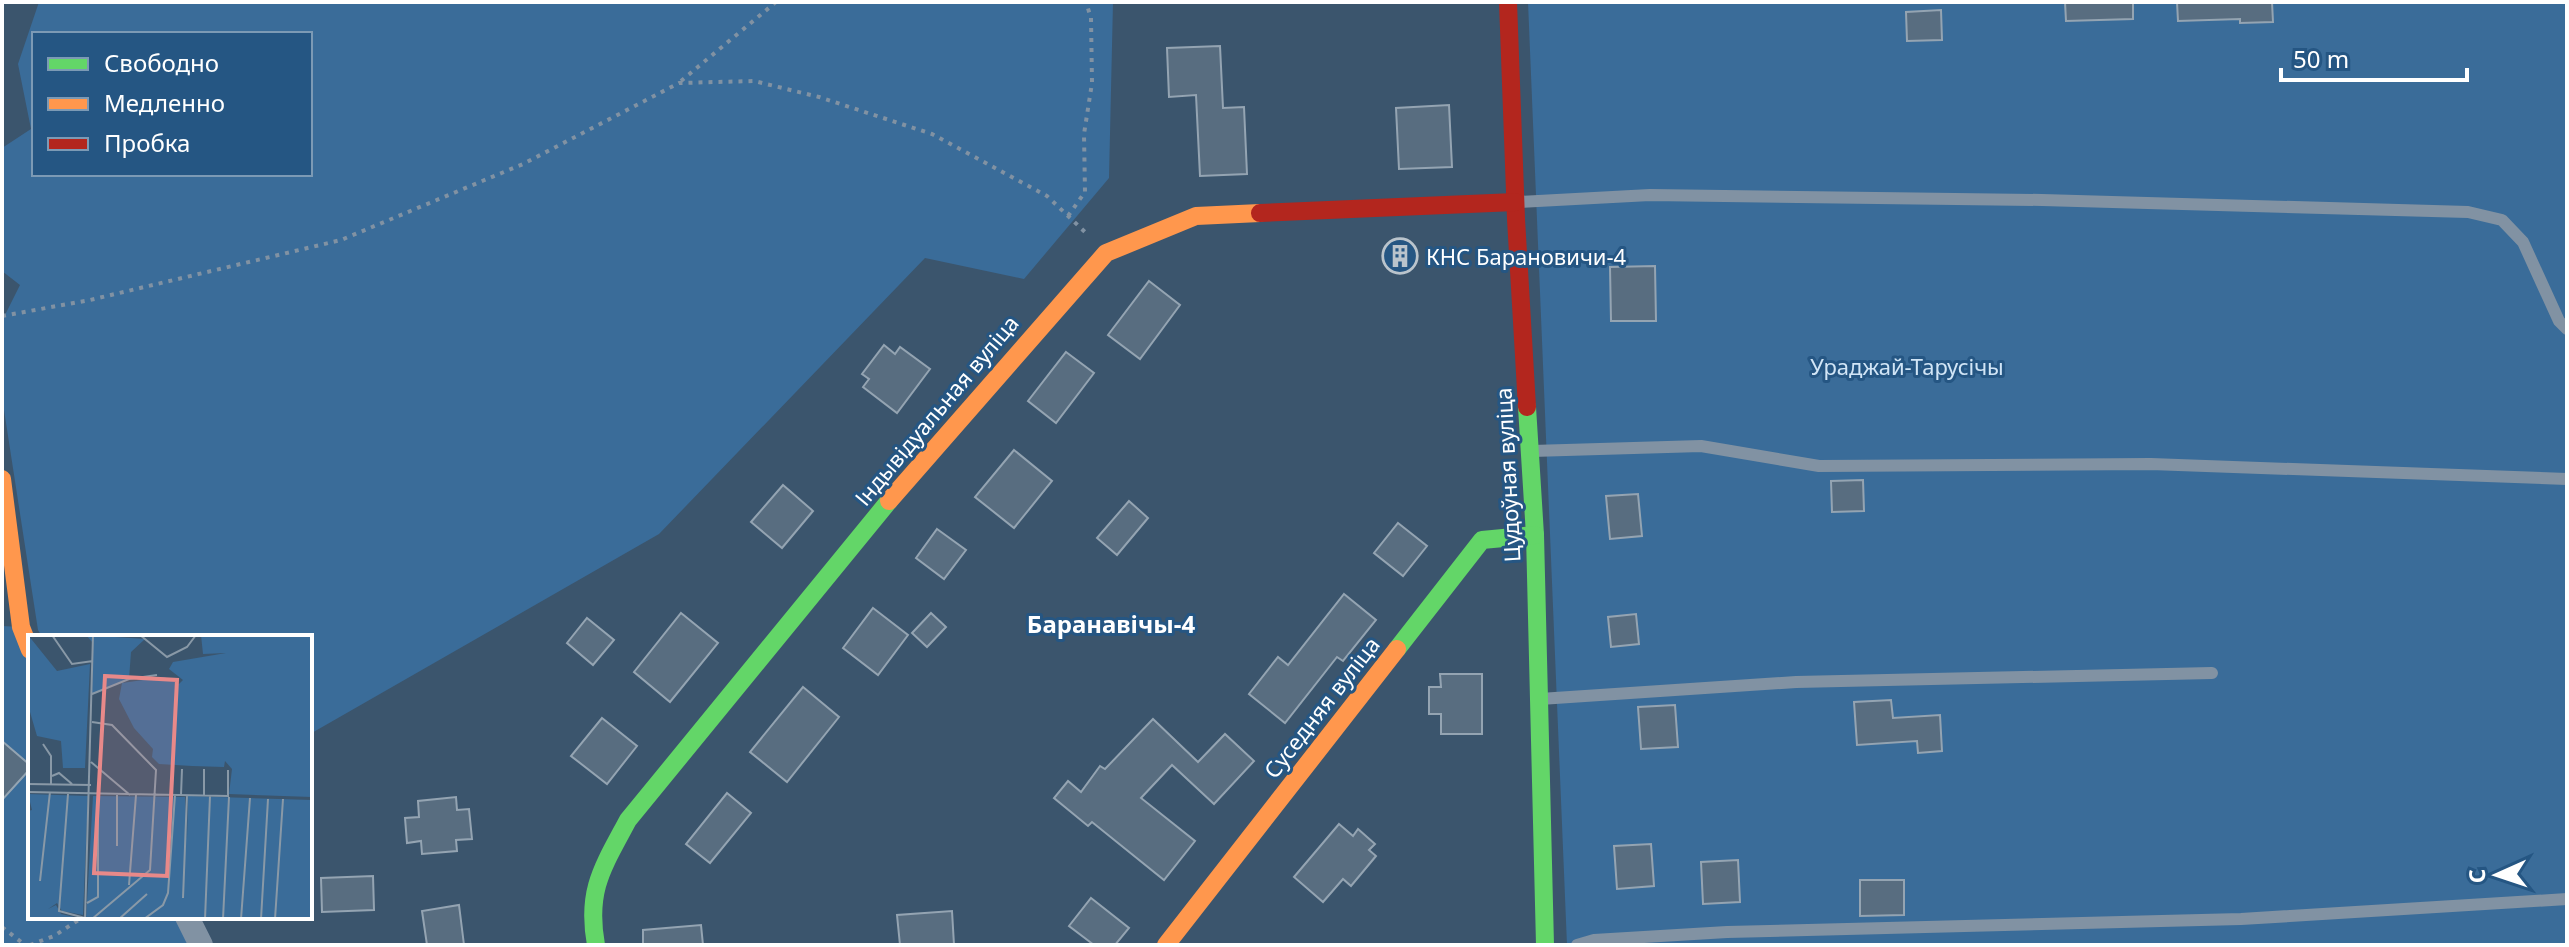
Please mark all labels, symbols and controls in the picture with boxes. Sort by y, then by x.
legend [32,32,312,176]
scale bar [2281,32,2467,82]
text: 50 m [2293,42,2349,75]
text: Свободно [104,46,219,79]
text: Медленно [104,86,225,119]
text: Пробка [104,126,190,159]
building icon: КНС Барановичи-4 [1381,237,1419,275]
place label: КНС Барановичи-4 [1426,241,1627,271]
street label: Індывідуальная вуліца [847,308,1025,512]
park label: Ураджай-Тарусічы [1810,351,2004,381]
street label: Цудоўная вуліца [1487,387,1527,563]
district label: Баранавічы-4 [1027,607,1195,640]
street label: Суседняя вуліца [1256,630,1386,784]
inset map [28,635,312,919]
north arrow [2457,835,2537,915]
text: С [2461,868,2491,884]

